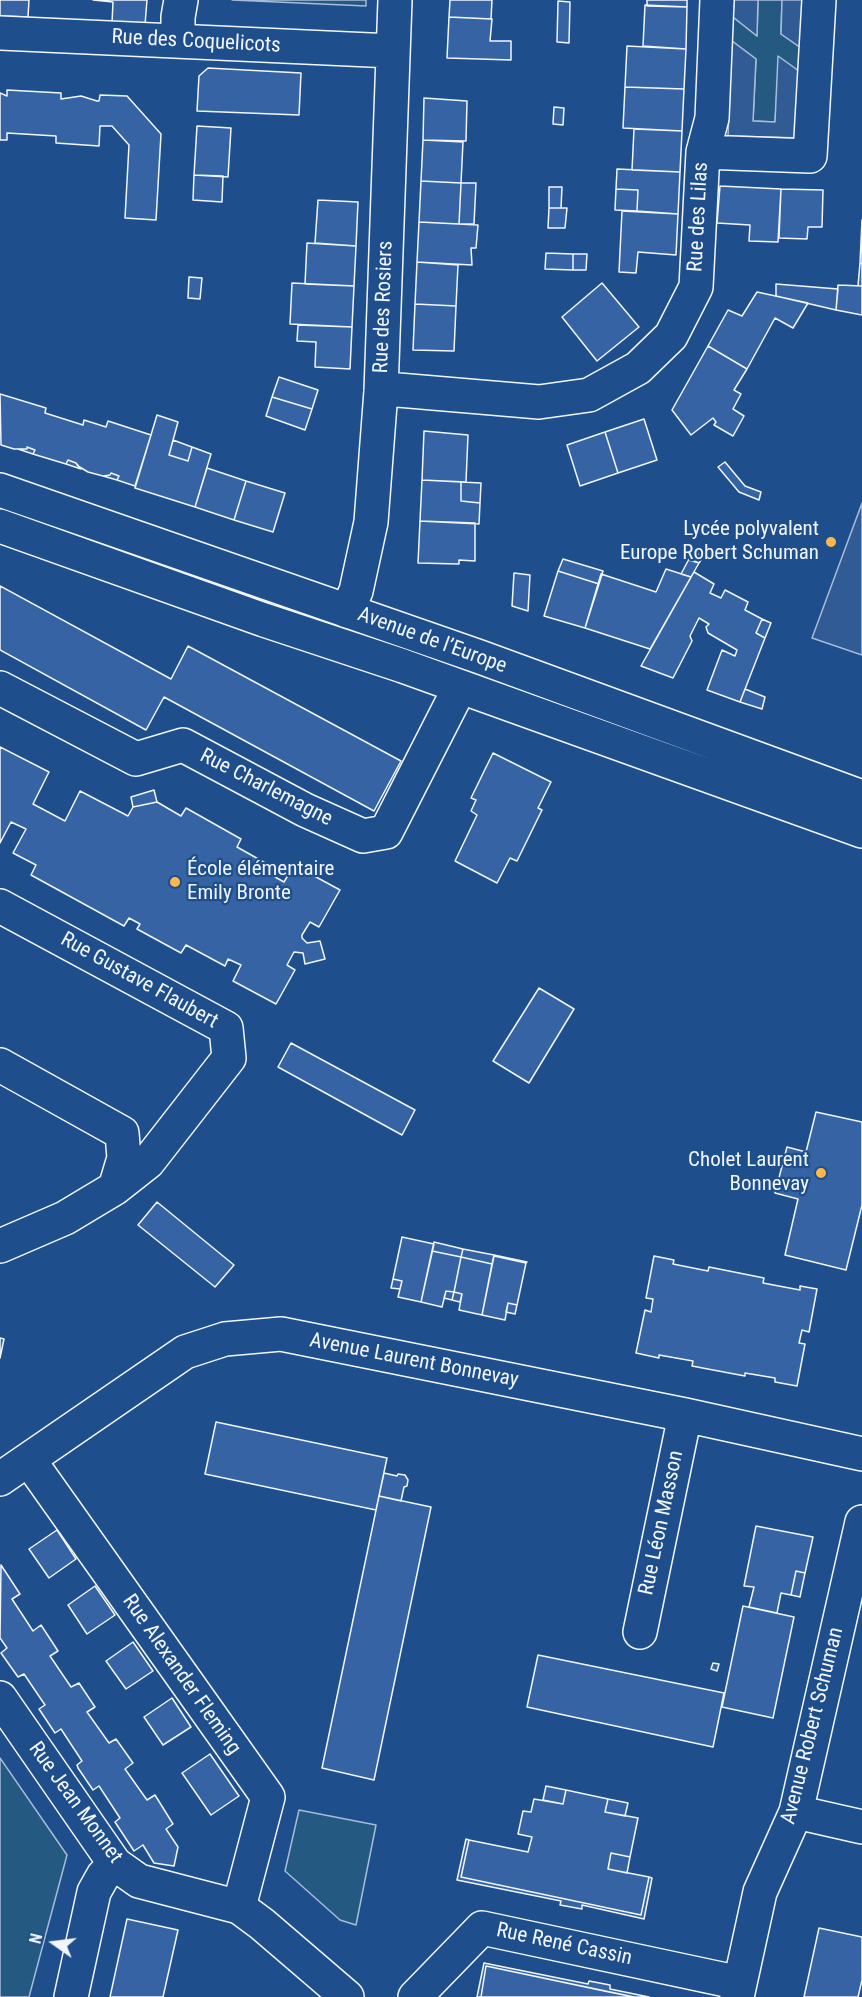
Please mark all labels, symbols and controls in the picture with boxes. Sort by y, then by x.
street label: Rue des Coquelicots [111,25,281,59]
street label: Rue des Lilas [684,161,714,273]
street label: Rue des Rosiers [369,240,399,374]
place label: Lycée polyvalent Europe Robert Schuman [620,517,819,567]
marker: Lycée polyvalent Europe Robert Schuman [824,535,838,549]
street label: Avenue de l’Europe [354,602,510,680]
street label: Rue Charlemagne [196,744,336,832]
place label: École élémentaire Emily Bronte [187,857,334,907]
marker: École élémentaire Emily Bronte [168,875,182,889]
street label: Rue Gustave Flaubert [56,927,222,1035]
place label: Cholet Laurent Bonnevay [688,1148,809,1198]
marker: Cholet Laurent Bonnevay [814,1166,828,1180]
street label: Avenue Laurent Bonnevay [307,1328,521,1394]
street label: Rue Léon Masson [634,1448,690,1598]
street label: Rue Alexander Fleming [116,1590,246,1760]
street label: Avenue Robert Schuman [776,1625,850,1827]
street label: Rue Jean Monnet [23,1737,127,1869]
north arrow [24,1913,84,1973]
street label: Rue René Cassin [494,1918,634,1972]
text: N [26,1931,46,1946]

